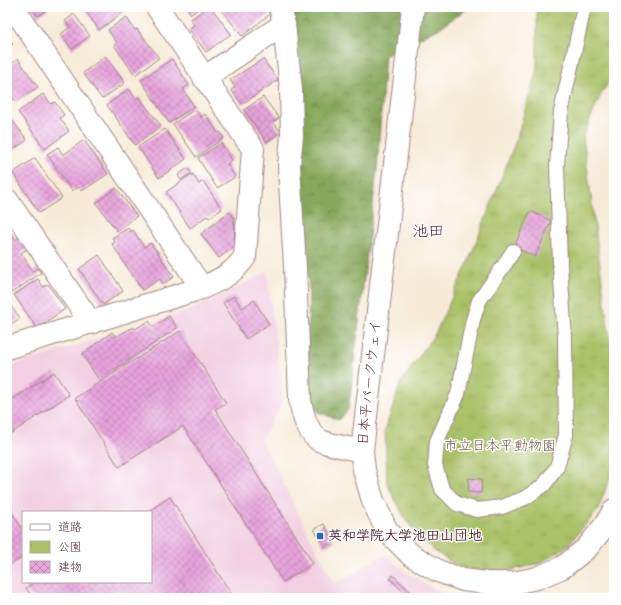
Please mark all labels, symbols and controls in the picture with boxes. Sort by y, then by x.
district label: 池田 [412,220,444,244]
street label: 日本平パークウェイ [353,319,387,447]
park label: 市立日本平動物園 [444,436,556,457]
legend [22,511,152,583]
text: 道路 [58,519,82,537]
place label: 英和学院大学池田山団地 [328,526,482,547]
marker: 英和学院大学池田山団地 [315,531,325,541]
text: 公園 [58,539,82,557]
text: 建物 [58,559,82,577]

